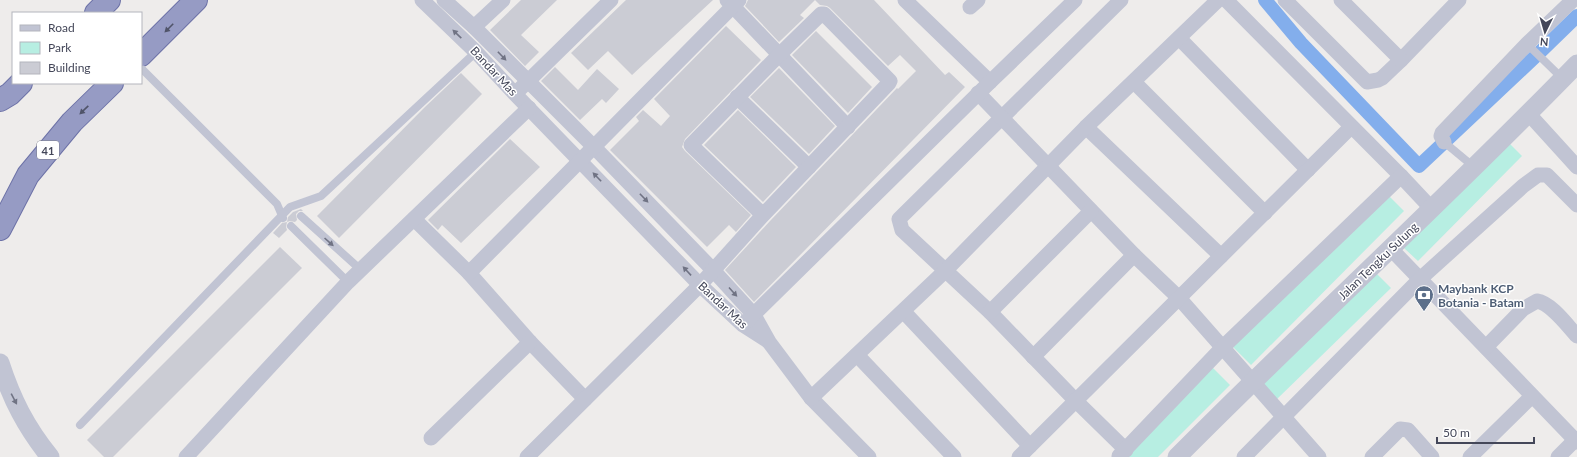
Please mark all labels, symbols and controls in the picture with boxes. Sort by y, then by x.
legend [12,12,142,84]
north arrow [1525,12,1565,52]
text: Road [48,20,75,35]
one-way arrow [164,23,174,32]
one-way arrow [452,29,462,39]
text: N [1539,36,1549,49]
text: Park [48,40,72,55]
street label: Bandar Mas [467,43,521,99]
one-way arrow [498,51,507,61]
text: Building [48,60,91,75]
one-way arrow [79,105,89,115]
road number: 41 [37,141,59,159]
one-way arrow [592,172,602,182]
one-way arrow [639,193,648,203]
street label: Jalan Tengku Sulung [1335,219,1421,303]
one-way arrow [325,237,334,246]
one-way arrow [682,266,692,276]
street label: Bandar Mas [695,278,751,332]
place label: Maybank KCP Botania - Batam [1438,281,1524,310]
bank icon: Maybank KCP Botania - Batam [1413,284,1435,312]
one-way arrow [729,287,738,297]
one-way arrow [10,394,17,405]
scale bar [1437,419,1534,445]
text: 50 m [1443,425,1470,440]

